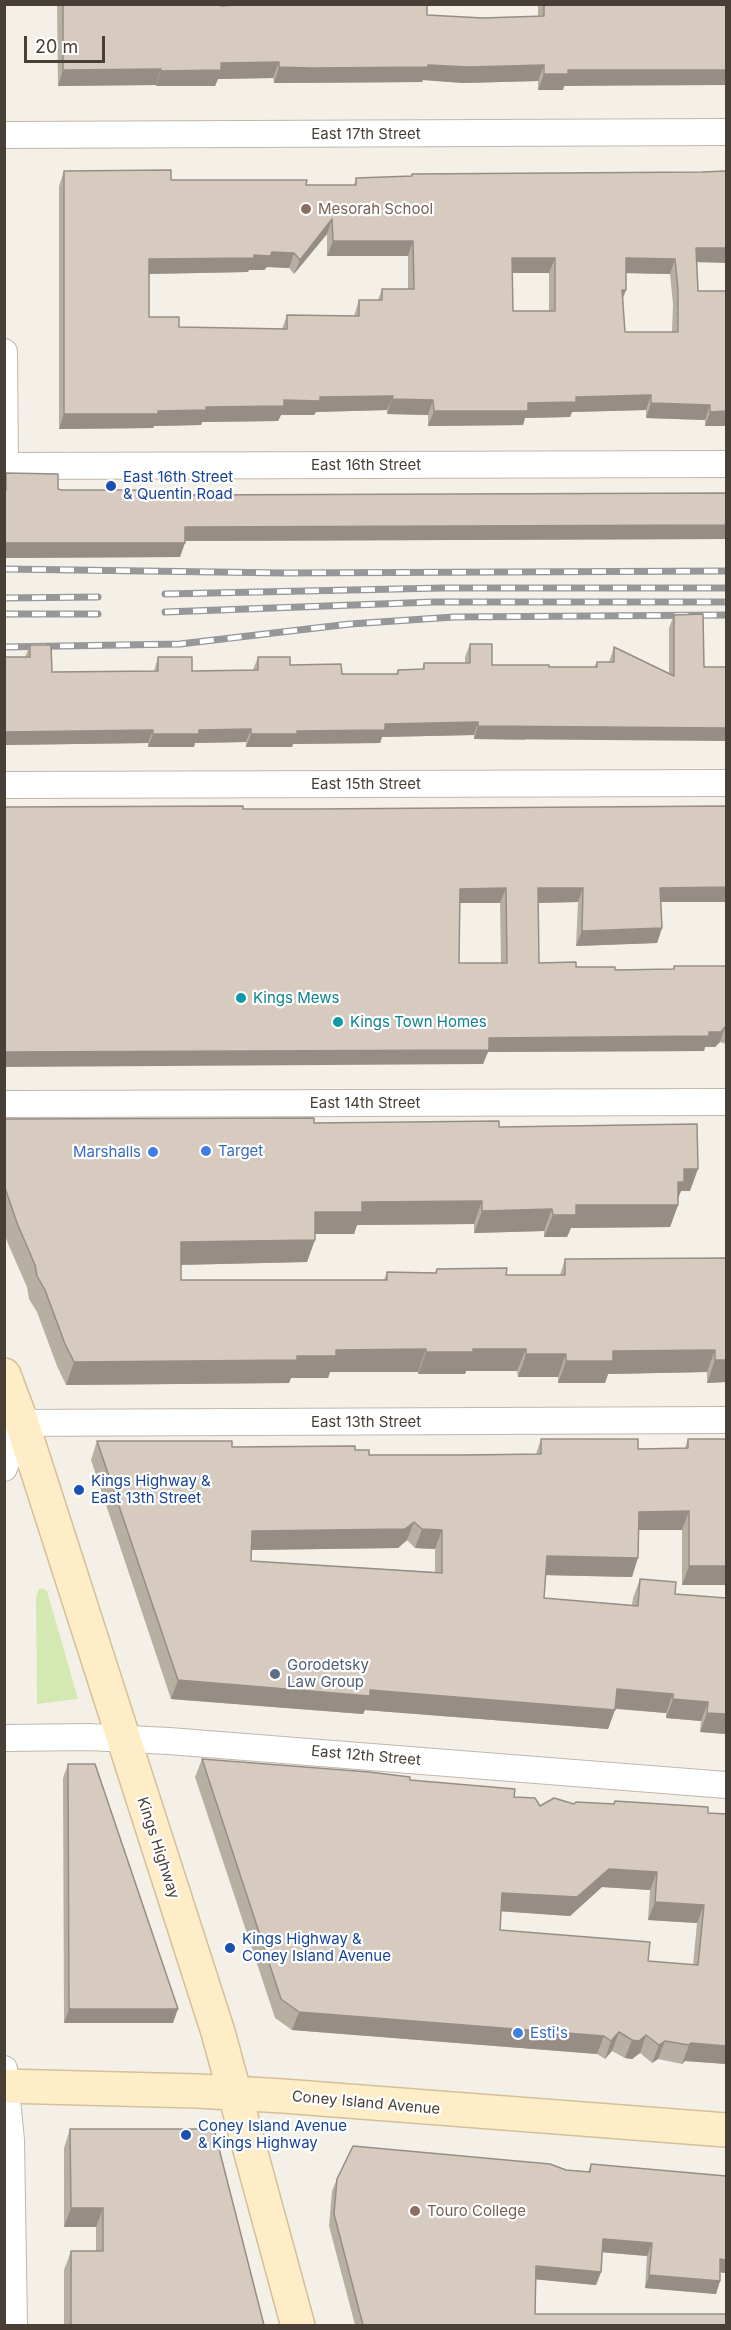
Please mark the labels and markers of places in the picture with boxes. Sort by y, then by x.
place label: Mesorah School [318,200,433,218]
marker: Mesorah School [299,202,313,216]
place label: East 16th Street & Quentin Road [123,468,233,503]
marker: East 16th Street & Quentin Road [104,479,118,493]
place label: Kings Mews [253,989,339,1007]
marker: Kings Mews [234,991,248,1005]
place label: Kings Town Homes [350,1013,487,1031]
marker: Kings Town Homes [331,1015,345,1029]
place label: Target [218,1142,263,1160]
place label: Marshalls [73,1143,141,1161]
marker: Target [199,1144,213,1158]
marker: Marshalls [146,1145,160,1159]
place label: Kings Highway & East 13th Street [91,1472,211,1507]
marker: Kings Highway & East 13th Street [72,1483,86,1497]
place label: Gorodetsky Law Group [287,1656,369,1691]
marker: Gorodetsky Law Group [268,1667,282,1681]
place label: Kings Highway & Coney Island Avenue [242,1930,391,1965]
marker: Kings Highway & Coney Island Avenue [223,1941,237,1955]
place label: Esti's [530,2024,568,2042]
marker: Esti's [511,2026,525,2040]
place label: Coney Island Avenue & Kings Highway [198,2117,347,2152]
marker: Coney Island Avenue & Kings Highway [179,2128,193,2142]
place label: Touro College [427,2202,526,2220]
marker: Touro College [408,2204,422,2218]

